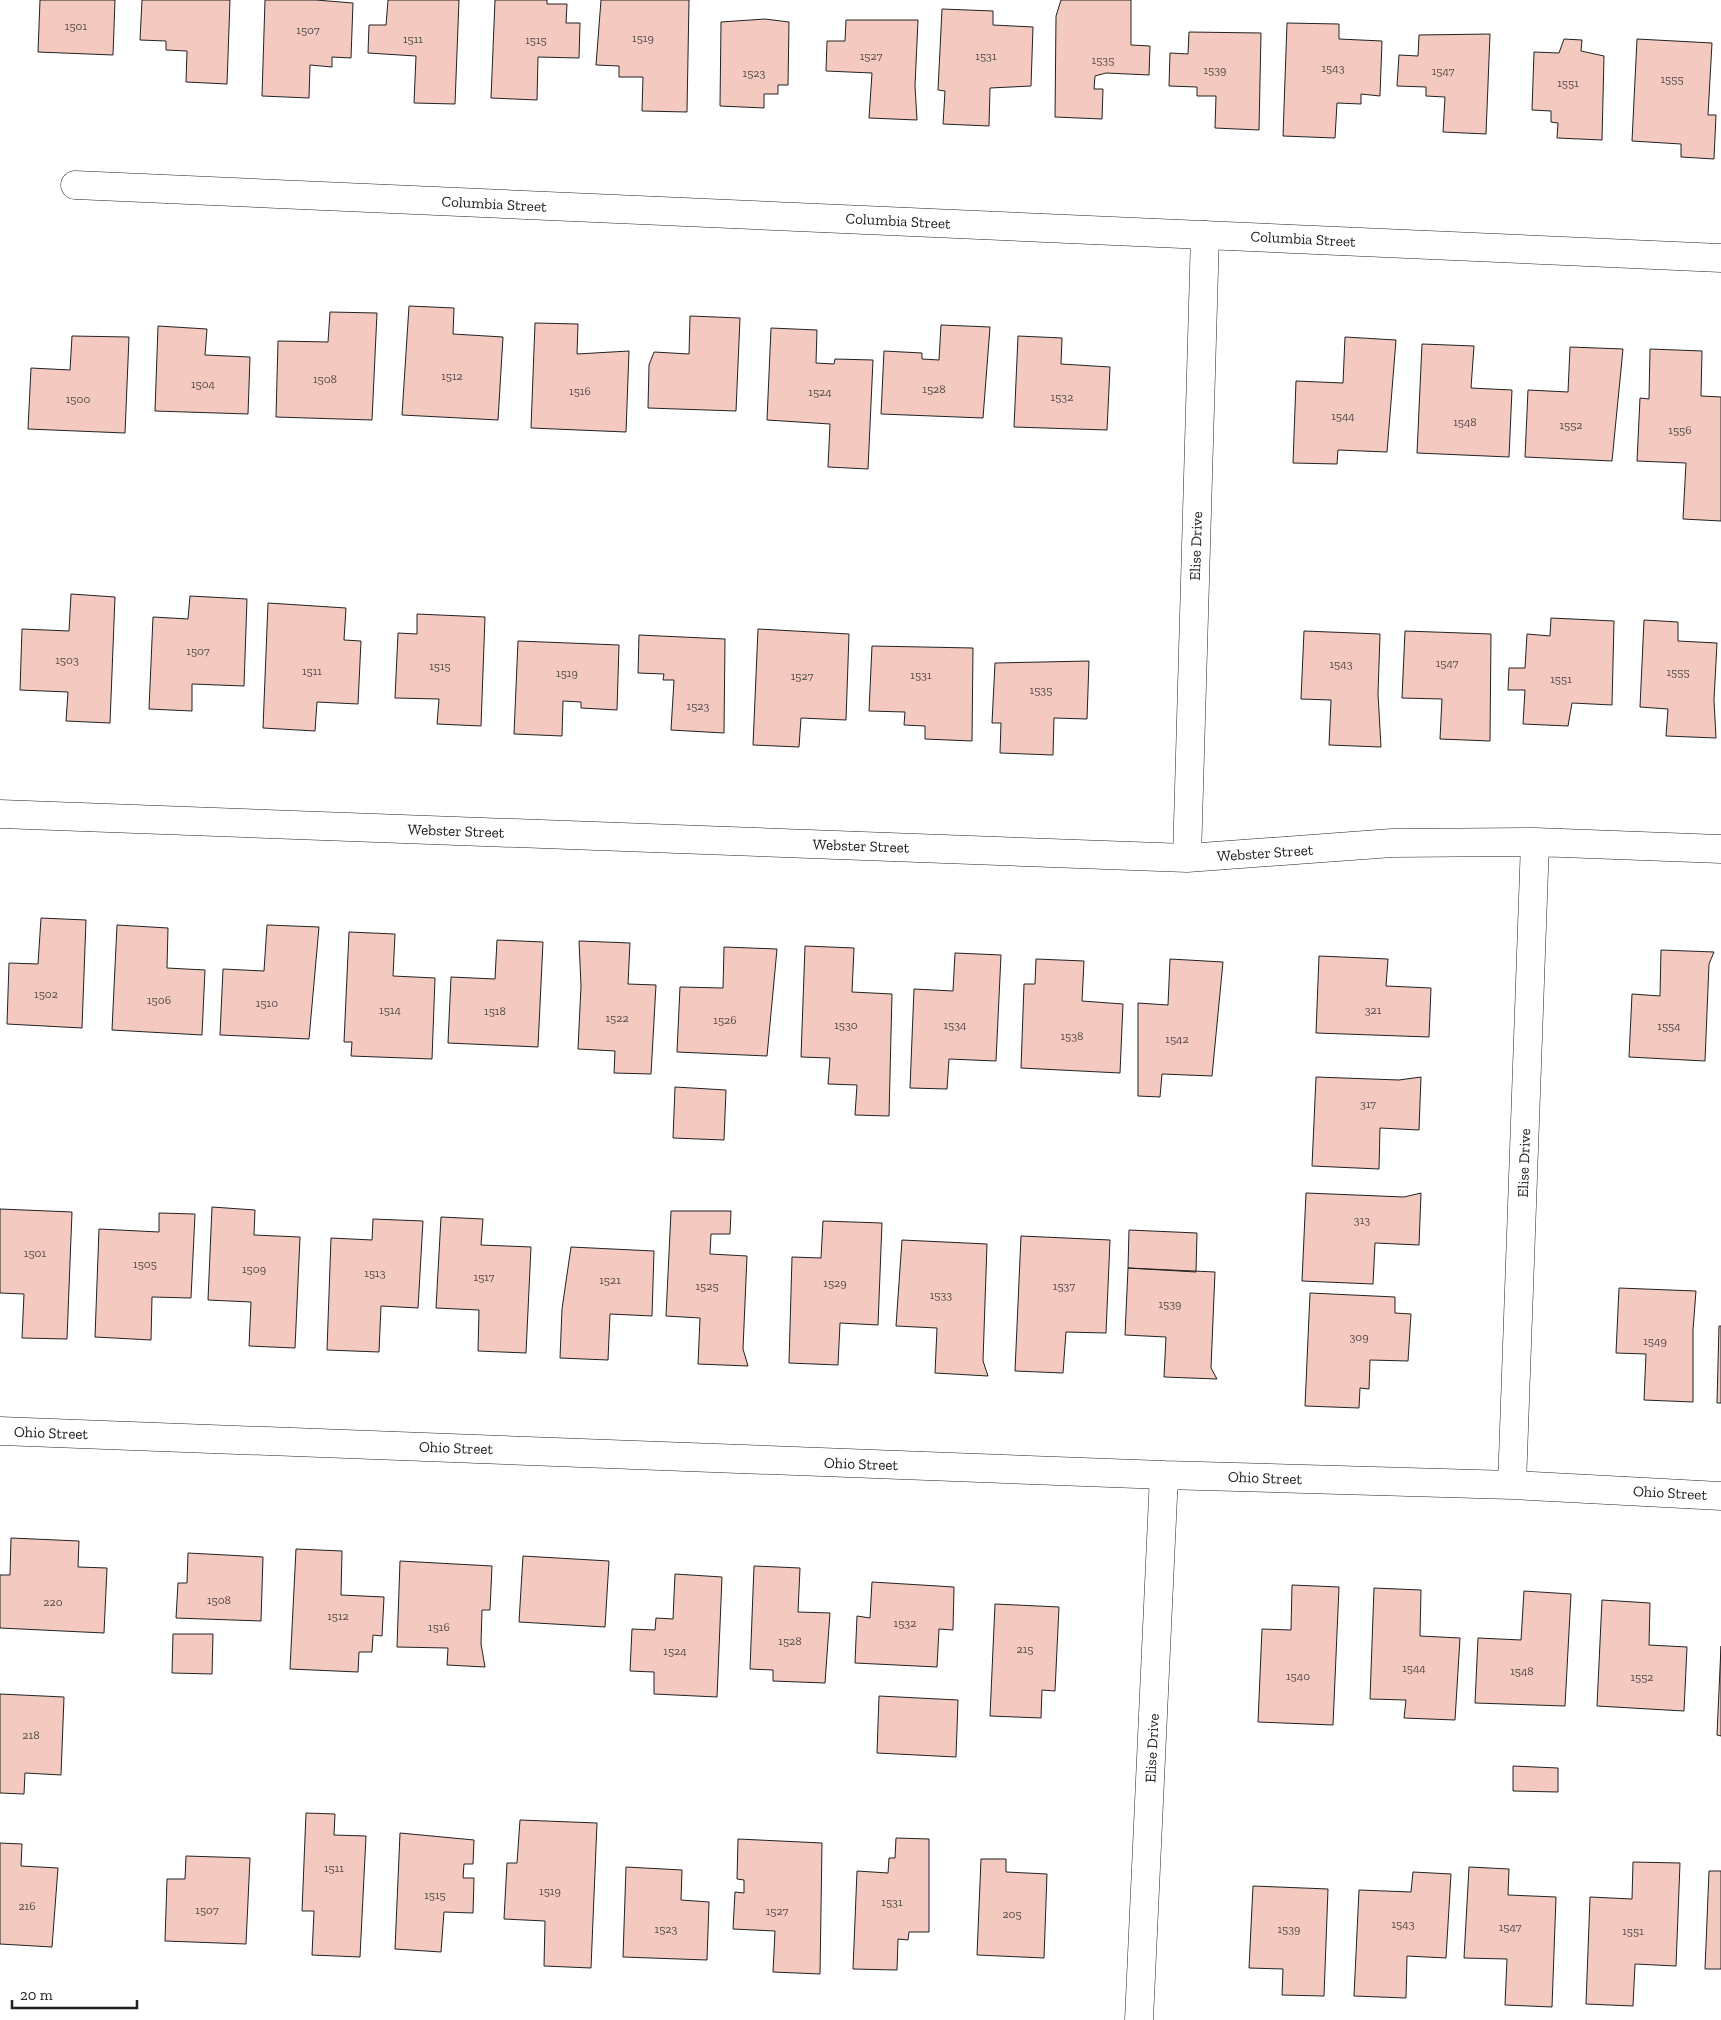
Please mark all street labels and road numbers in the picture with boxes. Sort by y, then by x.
street label: Columbia Street [441,192,547,216]
street label: Columbia Street [845,209,951,233]
street label: Columbia Street [1250,227,1356,251]
street label: Elise Drive [1186,511,1206,581]
street label: Webster Street [407,820,505,842]
street label: Webster Street [812,835,910,857]
street label: Webster Street [1216,841,1314,865]
street label: Elise Drive [1514,1128,1534,1198]
street label: Ohio Street [14,1423,89,1443]
street label: Ohio Street [419,1438,494,1458]
street label: Ohio Street [824,1454,899,1474]
street label: Ohio Street [1228,1468,1303,1488]
street label: Ohio Street [1633,1482,1708,1504]
street label: Elise Drive [1141,1713,1163,1783]

